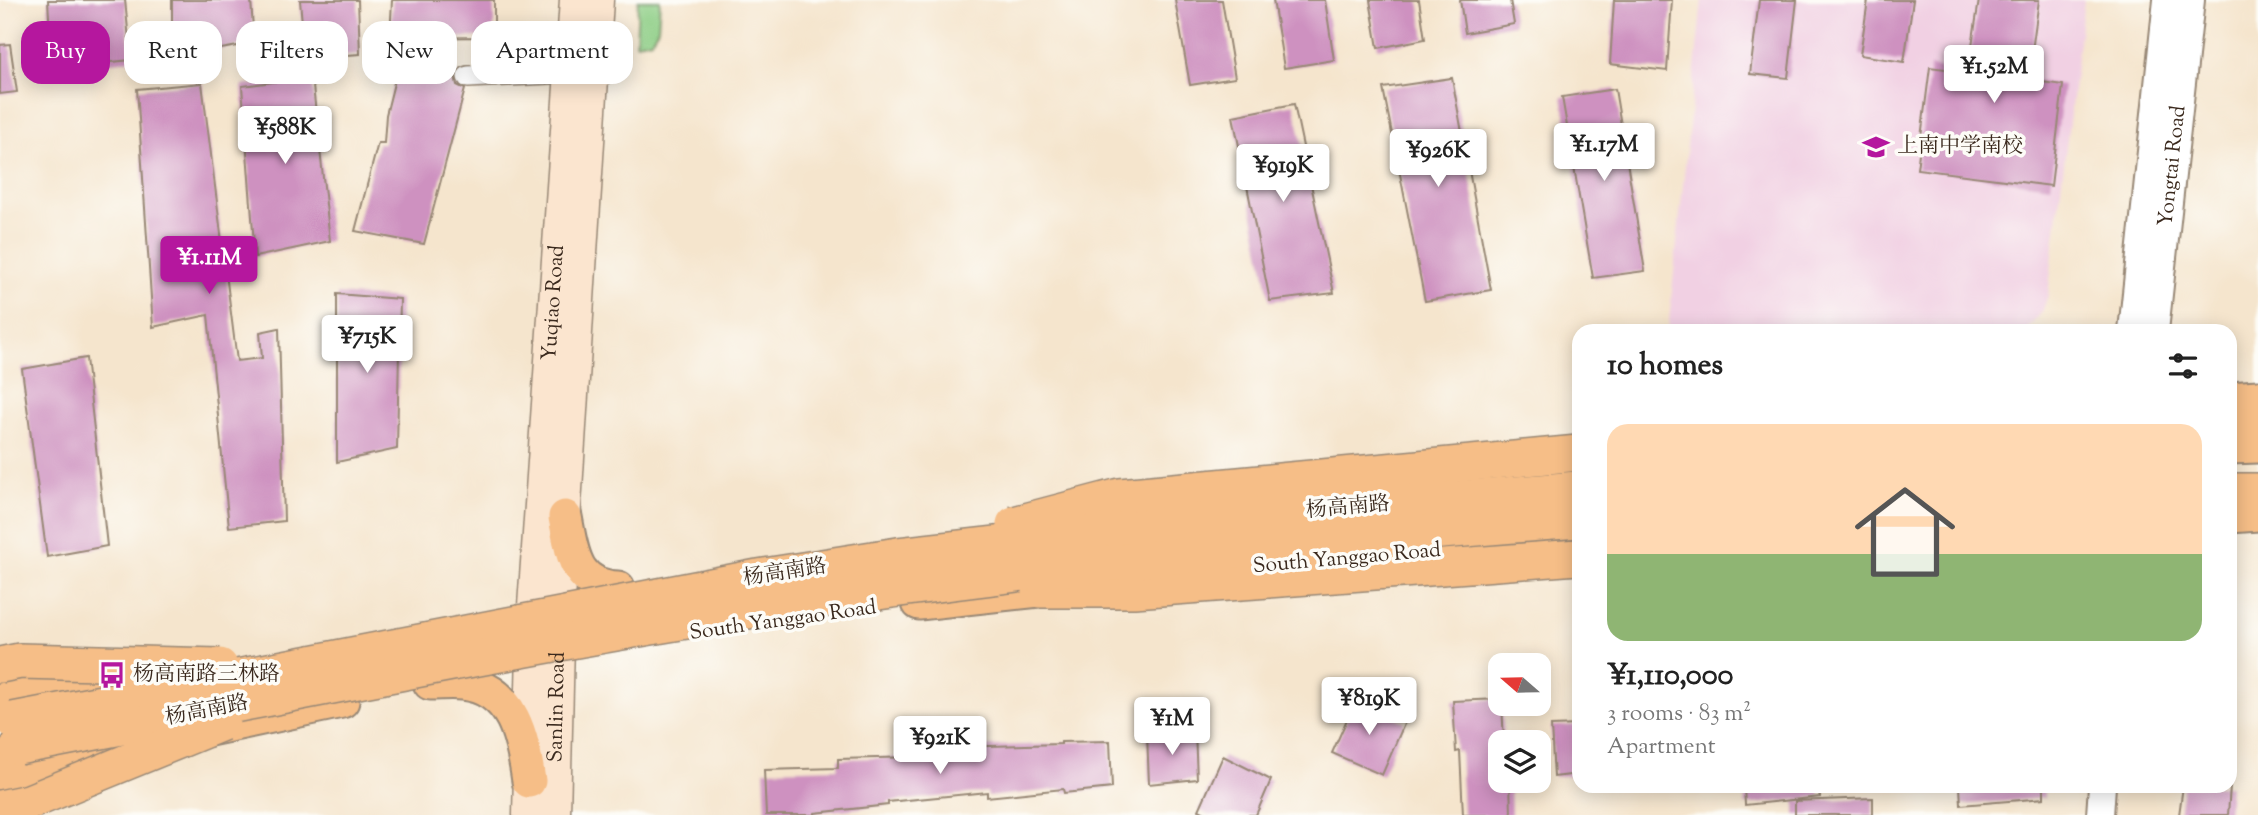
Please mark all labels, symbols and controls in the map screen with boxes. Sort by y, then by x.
chip: Buy [21,21,110,84]
chip: Rent [124,21,222,84]
chip: Filters [236,21,348,84]
chip: New [362,21,457,84]
chip: Apartment [471,21,633,84]
pin: ¥1.52M [1937,46,2051,105]
text: ¥1.52M [1960,51,2028,84]
street label: Yongtai Road [2151,104,2194,228]
pin: ¥588K [236,106,334,166]
text: ¥588K [254,112,316,145]
pin: ¥1.17M [1547,124,1661,183]
text: ¥1.17M [1570,129,1638,162]
pin: ¥926K [1389,130,1487,189]
school or university icon: 上南中学南校 [1861,132,1891,162]
place label: 上南中学南校 [1897,132,2023,162]
text: ¥926K [1406,135,1470,168]
pin: ¥919K [1234,144,1332,204]
text: ¥919K [1252,150,1314,183]
pin: ¥1.11M [152,236,266,296]
text: ¥1.11M [176,242,242,275]
street label: Yuqiao Road [535,244,573,362]
pin: ¥715K [318,316,416,375]
text: ¥715K [338,321,396,354]
text: 10 homes [1607,345,1723,388]
icon: filters [2164,347,2202,385]
icon: home [1842,469,1968,595]
street label: 杨高南路 [1305,489,1391,527]
street label: South Yanggao Road [1252,536,1442,582]
street label: 杨高南路 [741,552,829,594]
street label: South Yanggao Road [688,593,879,649]
street label: Sanlin Road [541,651,574,763]
north arrow [1488,653,1550,716]
map controls [1488,653,1551,793]
text: ¥1,110,000 [1607,655,1733,698]
bus stop icon: 杨高南路三林路 [97,660,127,690]
place label: 杨高南路三林路 [133,660,280,690]
pin: ¥819K [1320,678,1418,737]
text: ¥819K [1338,683,1400,716]
street label: 杨高南路 [163,688,251,734]
pin: ¥1M [1138,698,1206,757]
text: 3 rooms · 83 m² [1607,698,1751,731]
text: ¥1M [1150,703,1194,736]
pin: ¥921K [891,716,989,776]
text: ¥921K [910,722,971,755]
button: layers [1488,730,1551,793]
text: Apartment [1607,731,1716,764]

